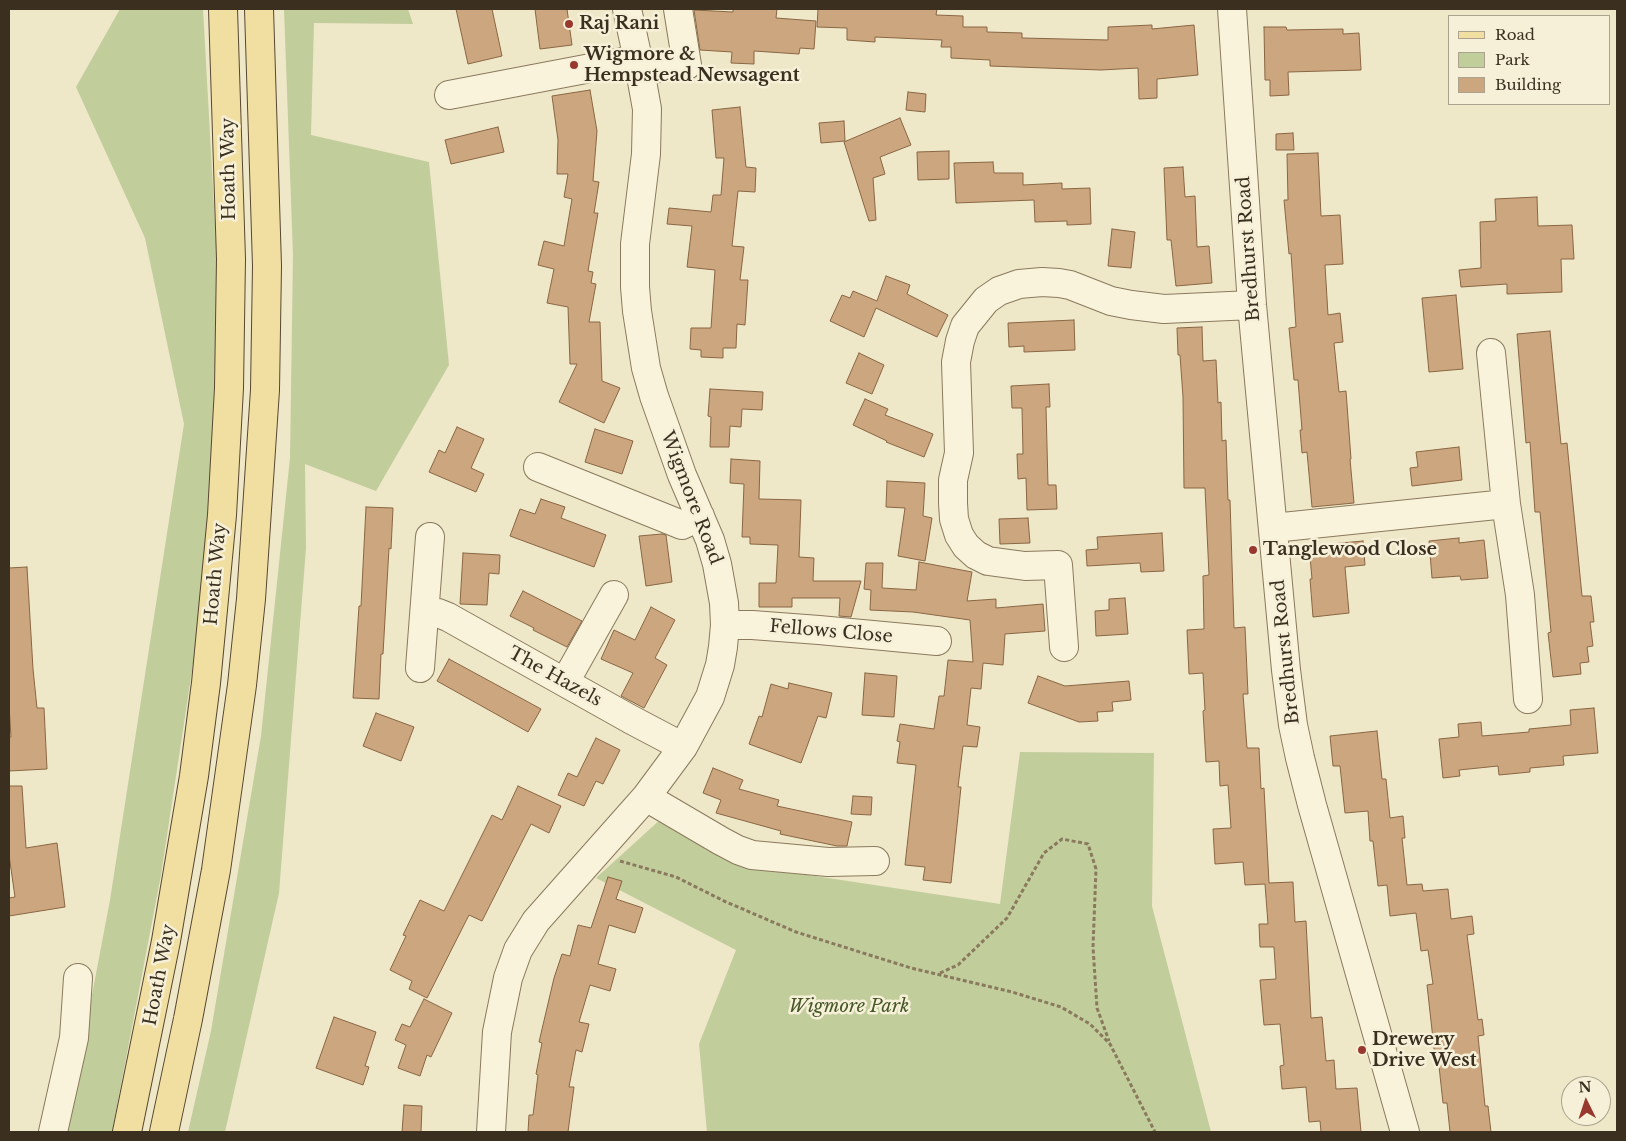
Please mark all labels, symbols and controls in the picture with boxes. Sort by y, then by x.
place label: Raj Rani [579,13,659,35]
legend [1448,15,1611,105]
marker: Raj Rani [563,18,575,30]
text: Road [1495,25,1535,44]
place label: Wigmore & Hempstead Newsagent [584,44,800,86]
text: Park [1495,50,1530,69]
marker: Wigmore & Hempstead Newsagent [568,59,580,71]
text: Building [1495,75,1561,94]
street label: Hoath Way [217,117,241,221]
street label: Bredhurst Road [1233,176,1265,322]
street label: Wigmore Road [656,428,726,568]
street label: Hoath Way [201,522,231,626]
place label: Tanglewood Close [1263,539,1437,561]
marker: Tanglewood Close [1247,544,1259,556]
street label: Bredhurst Road [1268,578,1304,726]
street label: Fellows Close [768,616,894,648]
street label: The Hazels [505,643,605,711]
street label: Hoath Way [140,922,180,1028]
park label: Wigmore Park [789,996,909,1018]
place label: Drewery Drive West [1372,1029,1477,1072]
marker: Drewery Drive West [1356,1044,1368,1056]
north arrow [1561,1076,1611,1126]
text: N [1578,1078,1592,1096]

